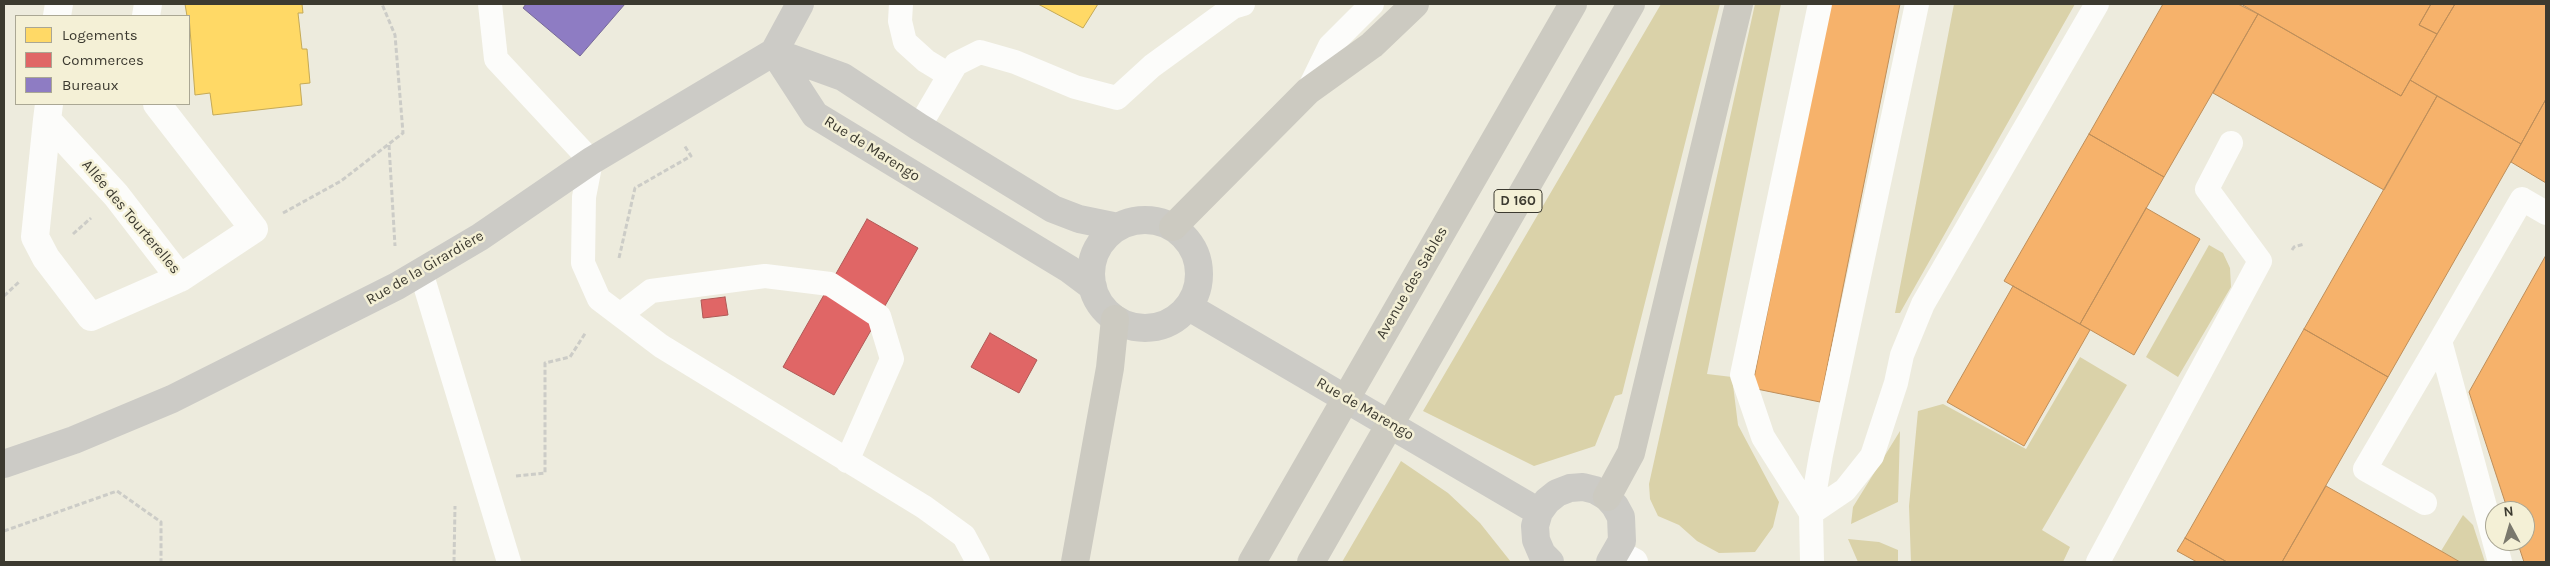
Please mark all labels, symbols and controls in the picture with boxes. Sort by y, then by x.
legend [15,15,190,105]
text: Logements [62,26,138,44]
text: Commerces [62,51,144,69]
text: Bureaux [62,76,119,94]
street label: Rue de Marengo [821,112,923,186]
street label: Allée des Tourterelles [78,156,184,278]
road number: D 160 [1494,190,1542,212]
street label: Avenue des Sables [1372,224,1452,342]
street label: Rue de la Girardière [363,227,487,309]
street label: Rue de Marengo [1313,374,1417,444]
north arrow [2485,501,2535,551]
text: N [2503,503,2514,521]

